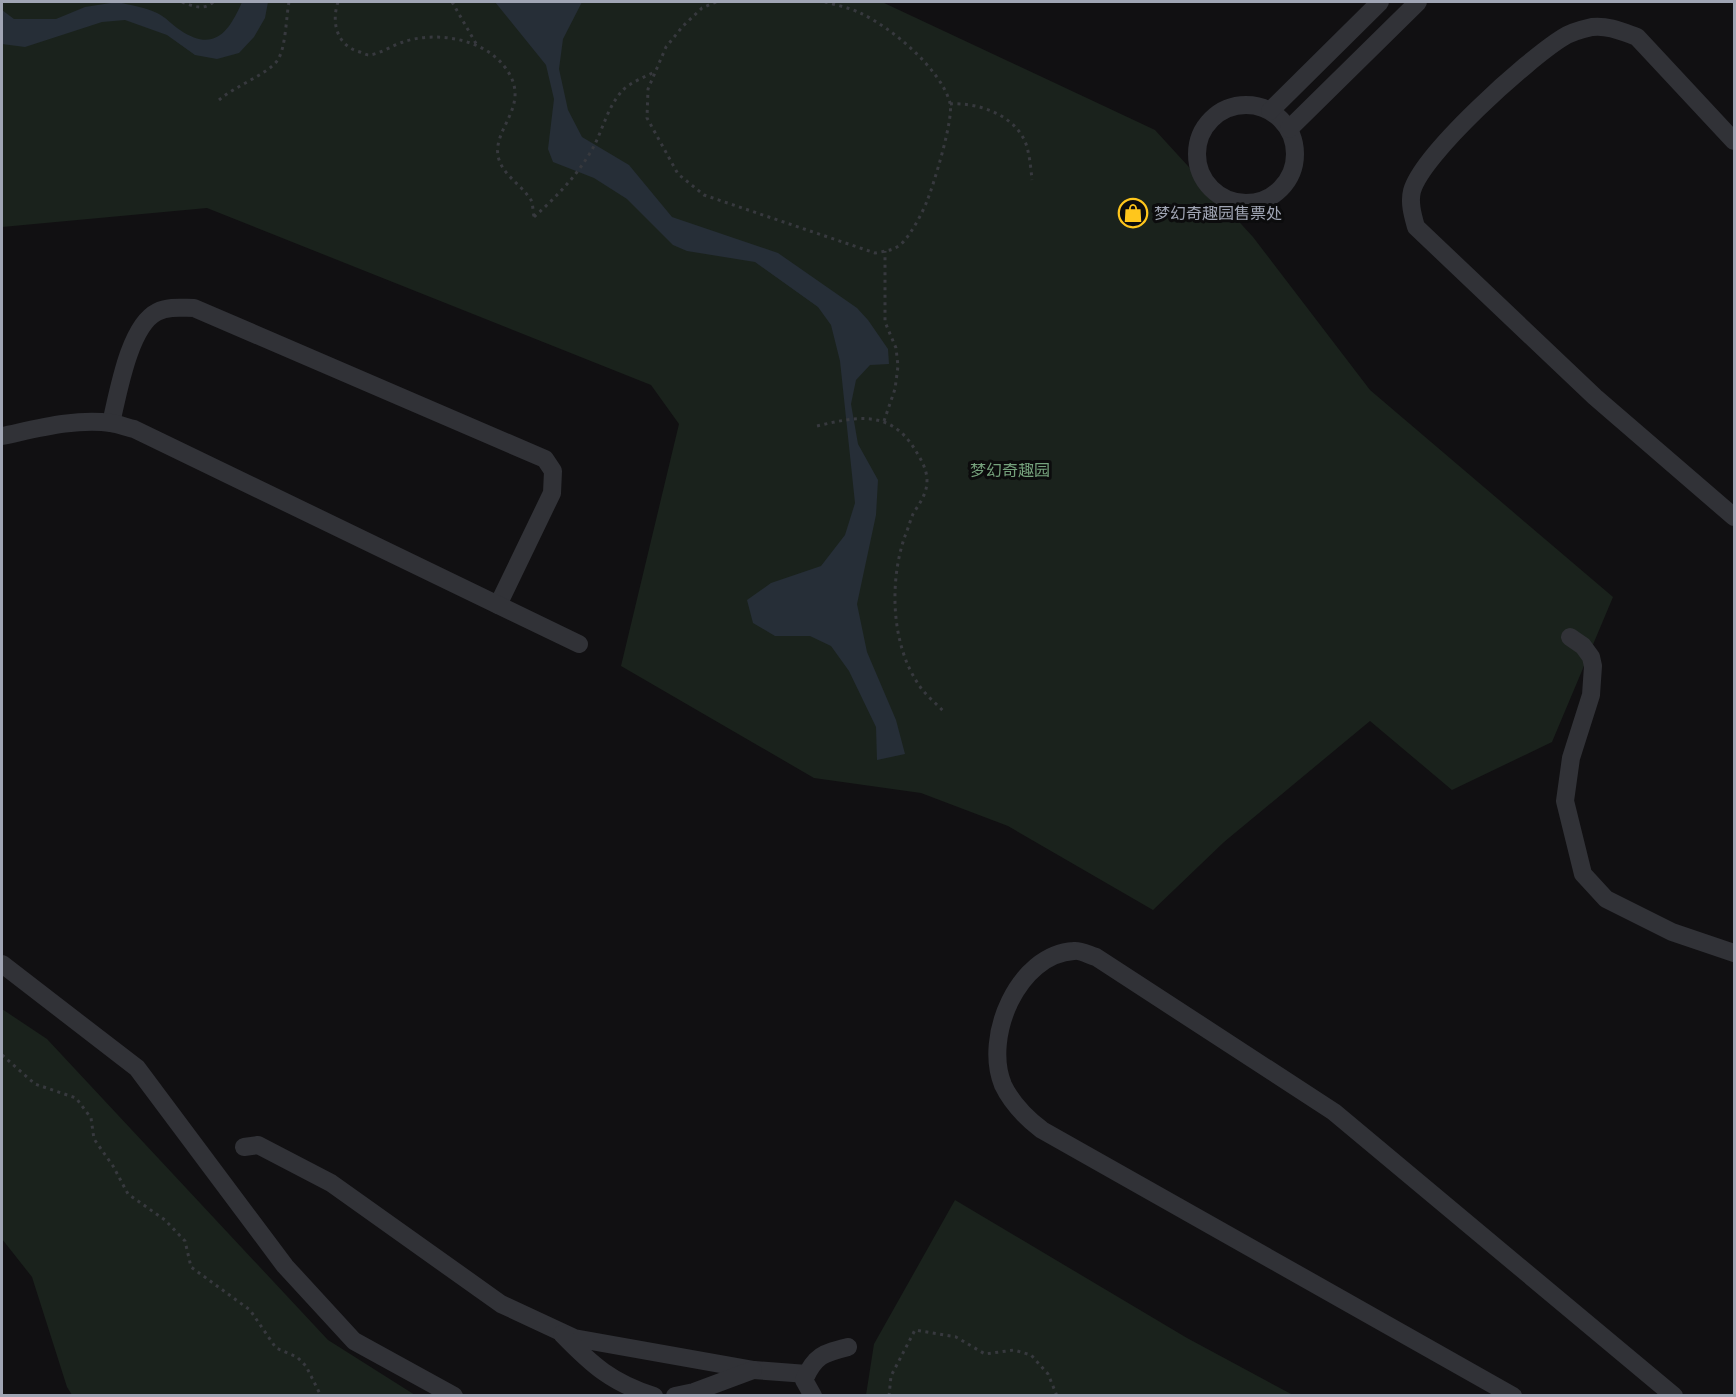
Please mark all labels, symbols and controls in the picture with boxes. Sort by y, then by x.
shop icon: 梦幻奇趣园售票处 [1117,197,1149,229]
place label: 梦幻奇趣园售票处 [1154,204,1282,222]
park label: 梦幻奇趣园 [970,461,1050,479]

